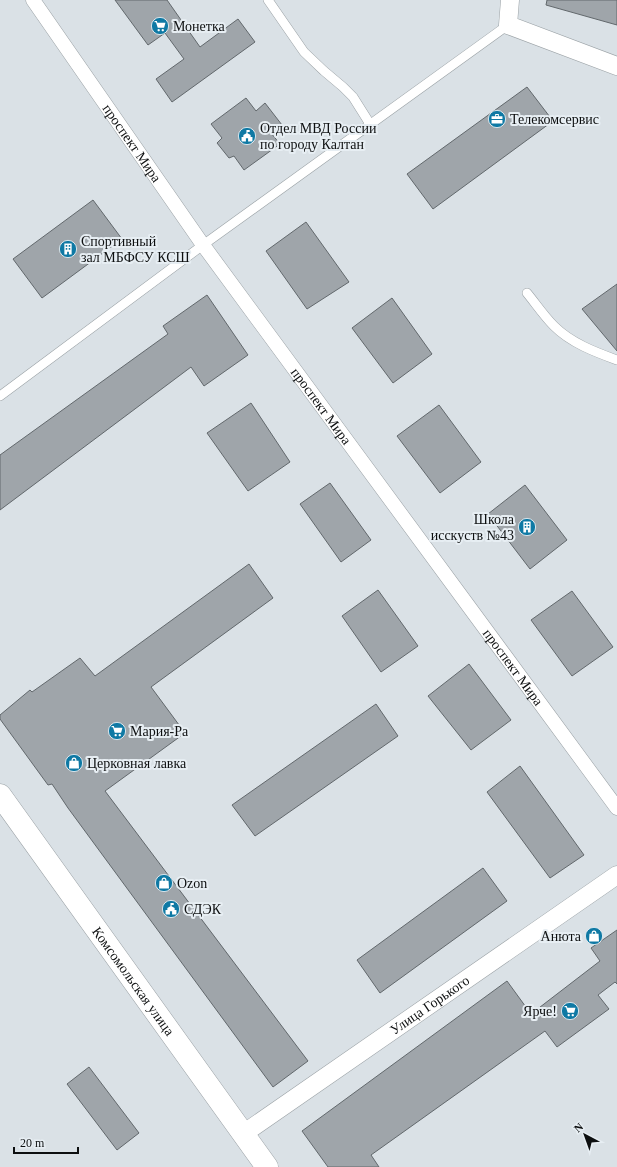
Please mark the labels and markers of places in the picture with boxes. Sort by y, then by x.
supermarket icon: Монетка [150,16,170,36]
place label: Монетка [173,19,226,34]
office icon: Телекомсервис [487,109,507,129]
place label: Телекомсервис [510,112,599,127]
place label: Отдел МВД России по городу Калтан [260,121,377,152]
public building icon: Отдел МВД России по городу Калтан [237,126,257,146]
place label: Спортивный зал МБФСУ КСШ [81,234,190,265]
building icon: Спортивный зал МБФСУ КСШ [58,239,78,259]
place label: Школа исскуств №43 [431,512,515,543]
building icon: Школа исскуств №43 [517,517,537,537]
supermarket icon: Мария-Ра [107,721,127,741]
place label: Мария-Ра [130,724,189,739]
shop icon: Церковная лавка [64,753,84,773]
place label: Церковная лавка [87,756,187,771]
shop icon: Ozon [154,873,174,893]
place label: Ozon [177,876,207,891]
public building icon: СДЭК [161,899,181,919]
place label: СДЭК [184,902,222,917]
shop icon: Анюта [584,926,604,946]
place label: Анюта [541,929,582,944]
supermarket icon: Ярче! [560,1001,580,1021]
place label: Ярче! [523,1004,557,1019]

